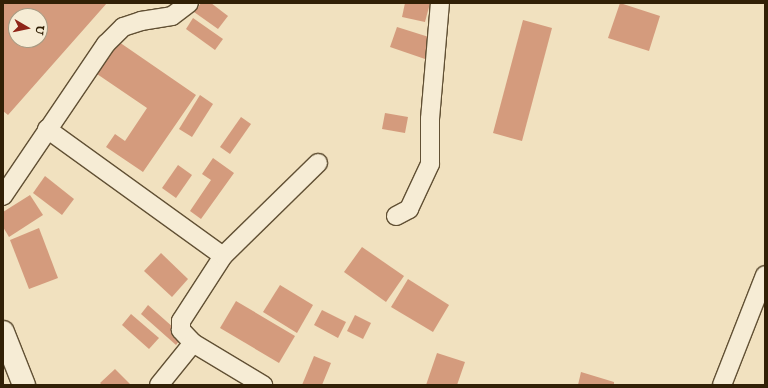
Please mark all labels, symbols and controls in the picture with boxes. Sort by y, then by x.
north arrow [8,8,48,48]
text: U [31,24,47,35]

